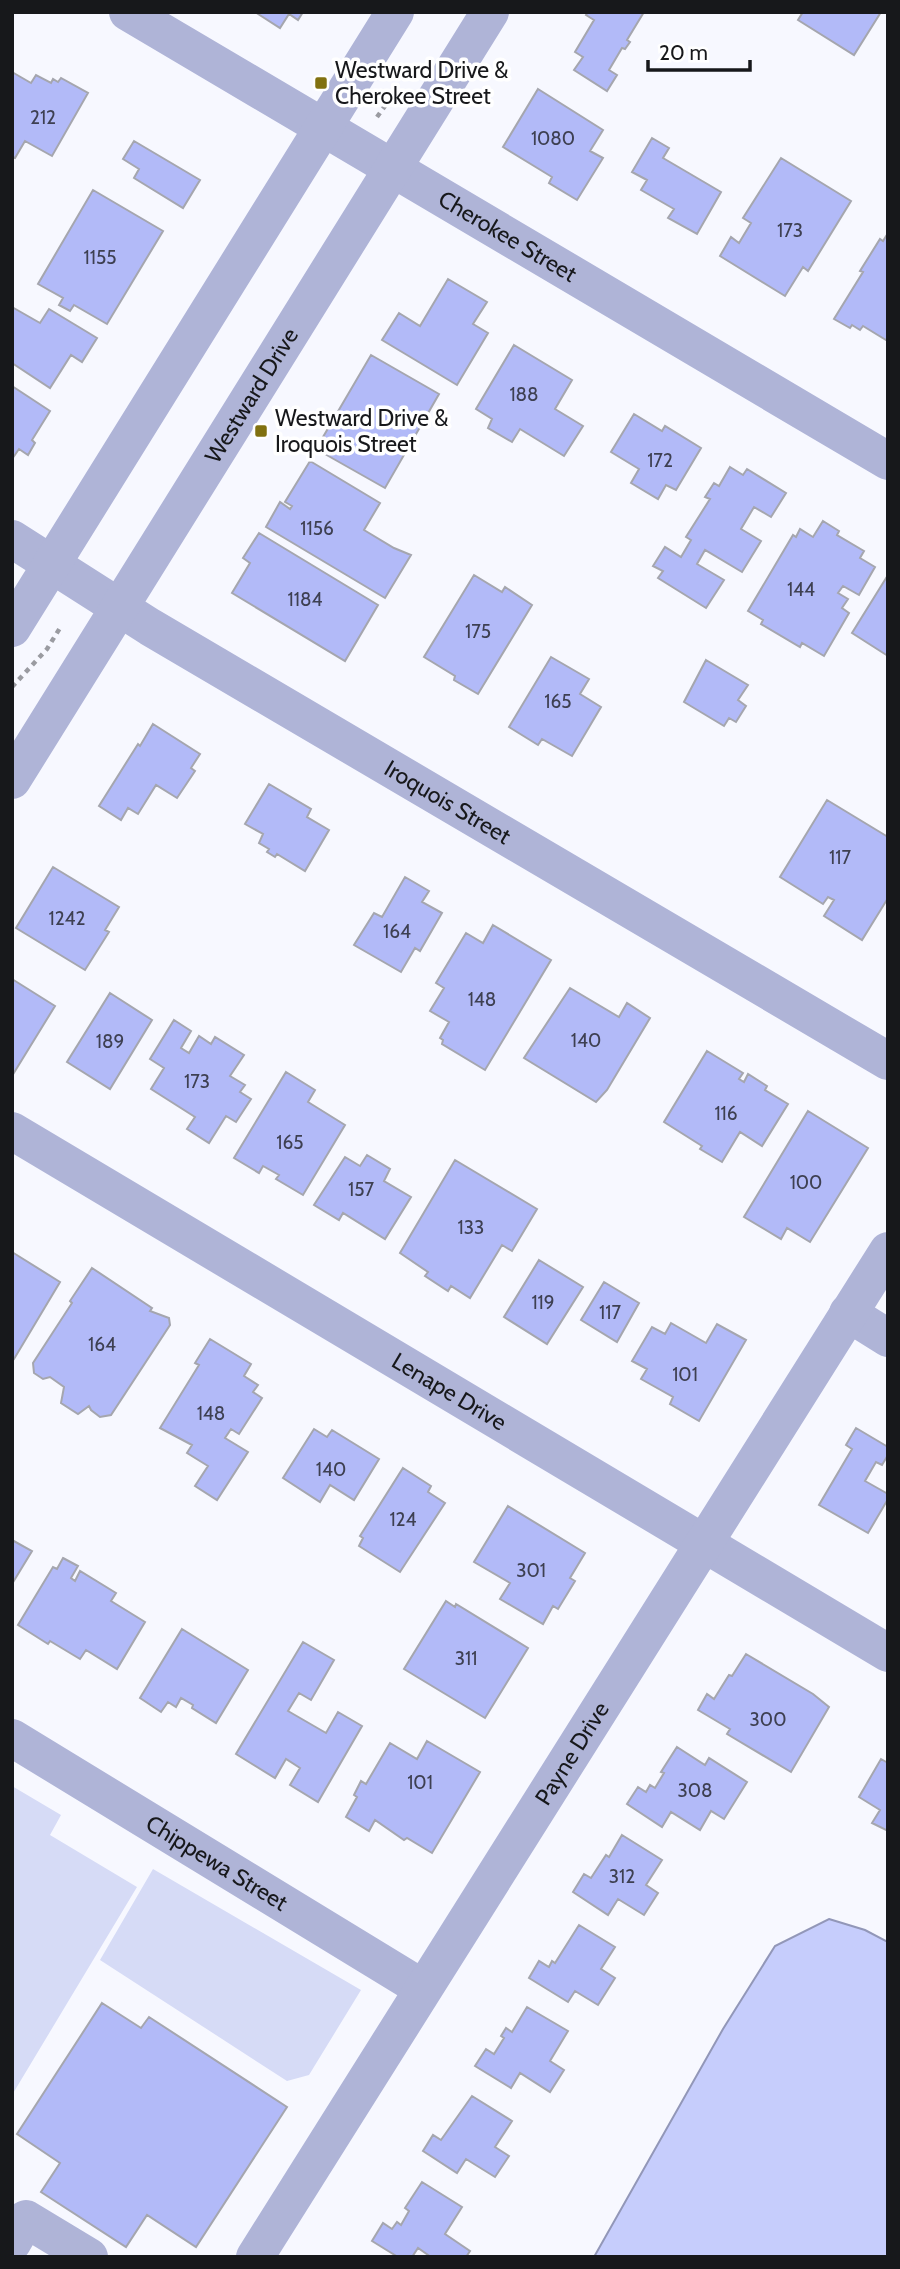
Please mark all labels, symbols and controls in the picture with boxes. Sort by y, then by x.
scale bar [648,28,750,72]
text: 20 m [659,40,708,65]
place label: Westward Drive & Cherokee Street [335,56,508,110]
marker: Westward Drive & Cherokee Street [313,75,329,91]
house number: 212 [30,106,56,129]
house number: 1080 [531,127,575,150]
street label: Cherokee Street [433,185,582,288]
house number: 173 [777,219,803,242]
house number: 1155 [84,246,116,269]
street label: Westward Drive [199,322,304,468]
house number: 188 [509,383,539,406]
place label: Westward Drive & Iroquois Street [275,404,448,458]
marker: Westward Drive & Iroquois Street [253,423,269,439]
house number: 172 [647,449,673,472]
house number: 1156 [300,517,334,540]
house number: 144 [787,578,815,601]
house number: 1184 [288,588,322,611]
house number: 175 [465,620,491,643]
house number: 165 [544,690,572,713]
street label: Iroquois Street [380,754,516,850]
house number: 117 [829,846,851,869]
house number: 1242 [48,907,86,930]
house number: 164 [383,920,411,943]
house number: 148 [468,988,496,1011]
house number: 140 [571,1029,601,1052]
house number: 189 [96,1030,124,1053]
house number: 173 [184,1070,210,1093]
house number: 116 [714,1102,738,1125]
house number: 165 [276,1131,304,1154]
house number: 100 [790,1171,822,1194]
house number: 157 [348,1178,374,1201]
house number: 133 [458,1216,484,1239]
house number: 119 [531,1291,555,1314]
house number: 117 [599,1301,621,1324]
house number: 164 [88,1333,116,1356]
street label: Lenape Drive [387,1347,512,1437]
house number: 101 [672,1363,698,1386]
house number: 148 [197,1402,225,1425]
house number: 140 [316,1458,346,1481]
house number: 124 [389,1508,417,1531]
house number: 301 [516,1559,546,1582]
house number: 311 [455,1647,477,1670]
street label: Payne Drive [529,1696,615,1810]
house number: 300 [750,1708,786,1731]
house number: 101 [407,1771,433,1794]
house number: 308 [677,1779,713,1802]
street label: Chippewa Street [141,1809,293,1917]
house number: 312 [609,1865,635,1888]

